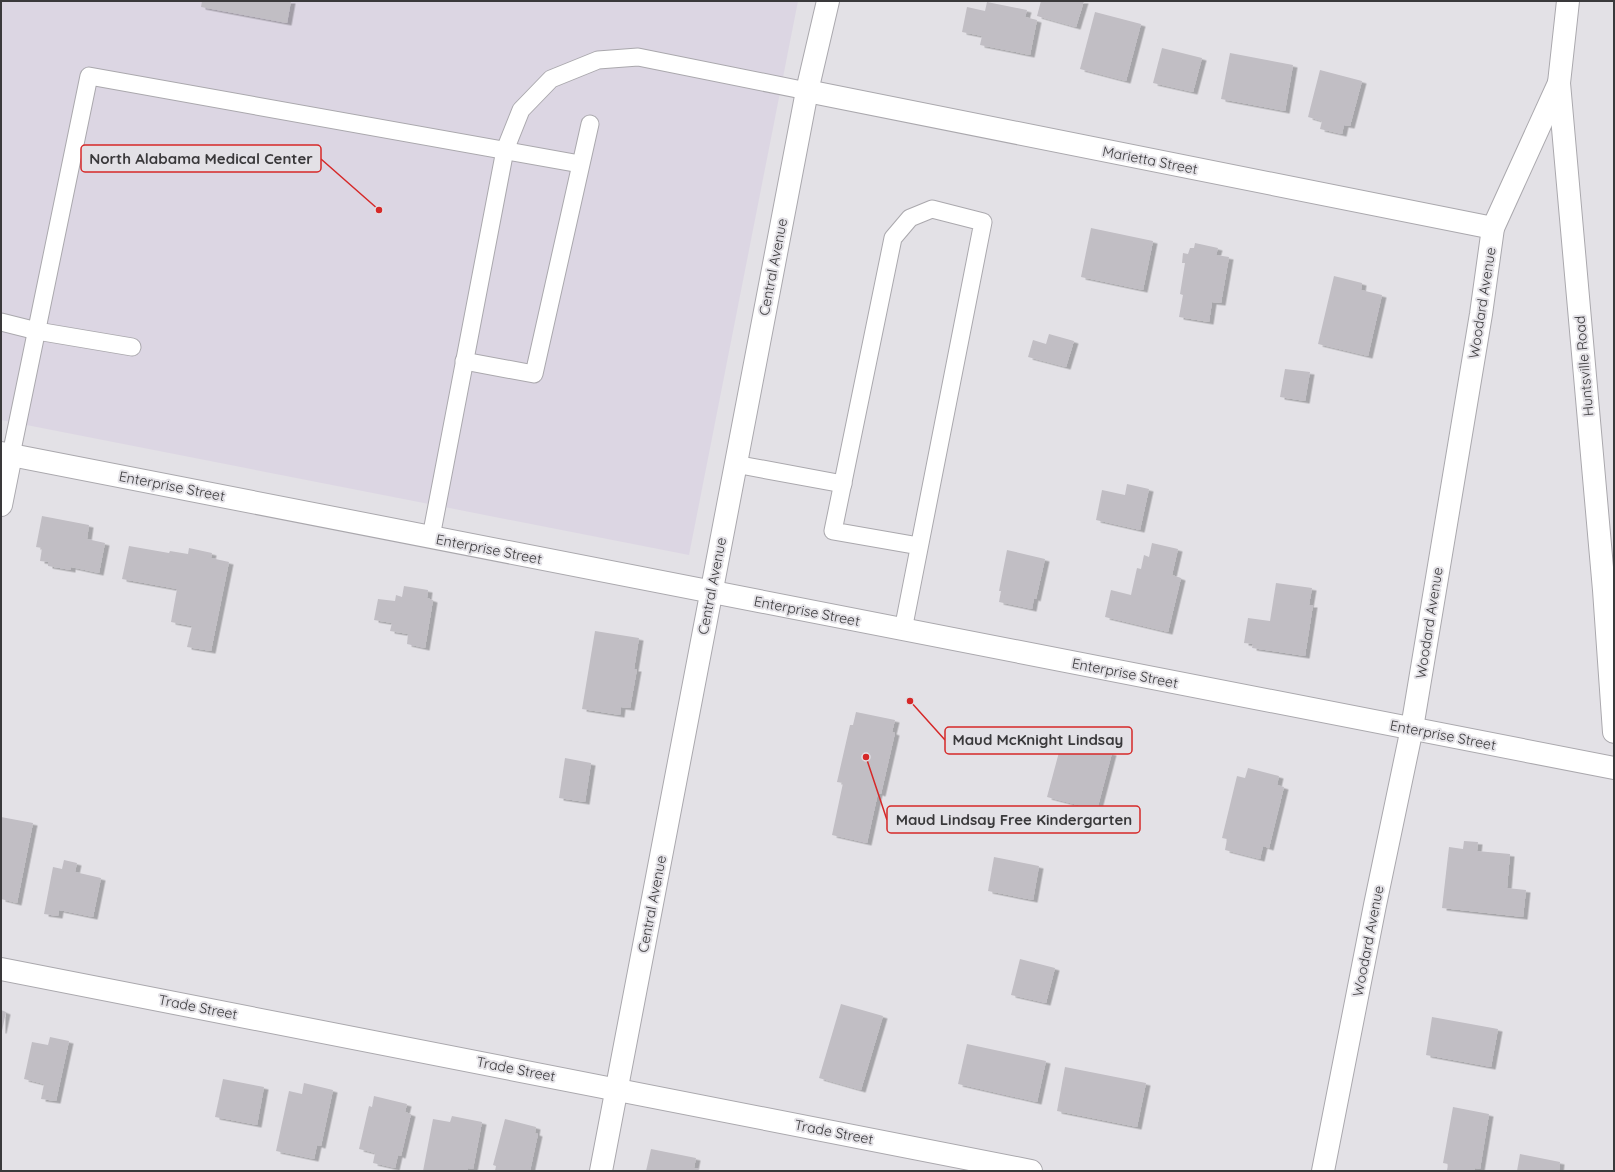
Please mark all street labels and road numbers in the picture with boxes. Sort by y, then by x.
street label: Marietta Street [1101,142,1199,178]
street label: Central Avenue [755,217,791,317]
street label: Woodard Avenue [1464,246,1500,360]
street label: Huntsville Road [1571,315,1597,417]
street label: Enterprise Street [118,467,227,505]
street label: Enterprise Street [435,530,544,568]
street label: Central Avenue [694,536,730,636]
street label: Woodard Avenue [1411,566,1447,680]
street label: Enterprise Street [753,592,862,630]
street label: Enterprise Street [1071,654,1180,692]
street label: Enterprise Street [1389,716,1498,754]
street label: Central Avenue [634,854,670,954]
street label: Woodard Avenue [1348,884,1388,998]
street label: Trade Street [157,991,239,1023]
street label: Trade Street [475,1053,557,1085]
street label: Trade Street [793,1116,875,1148]

